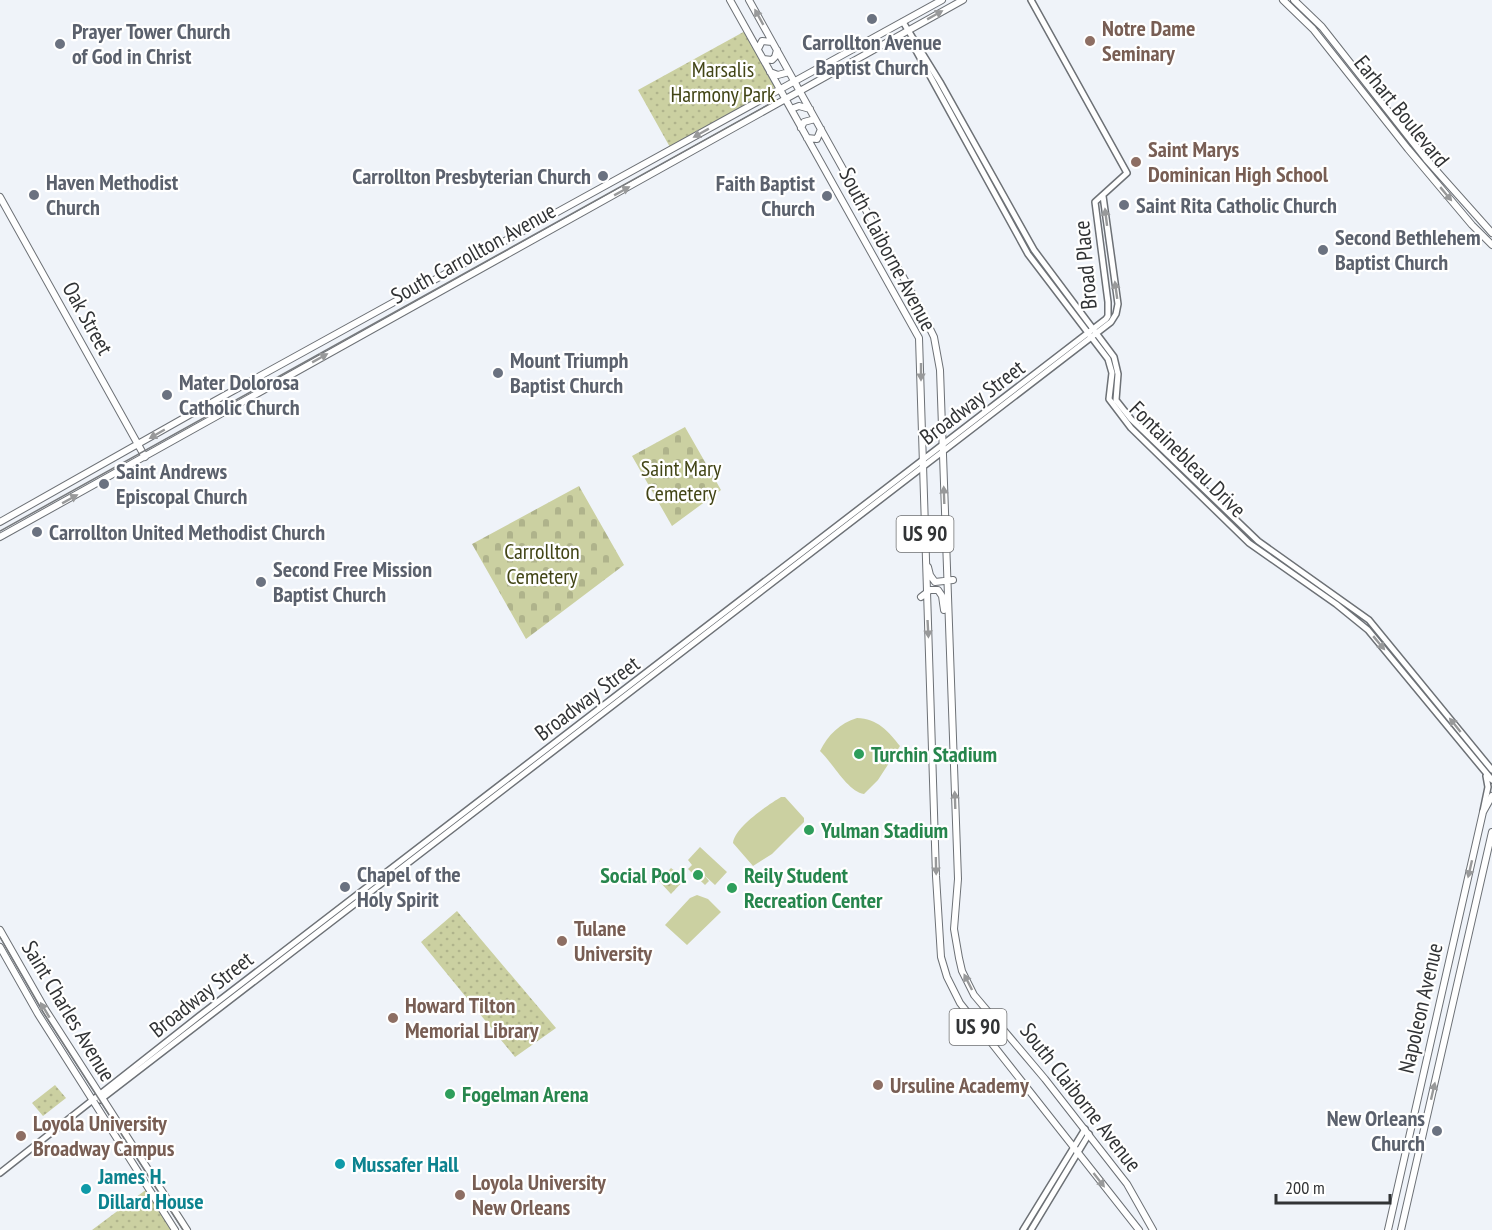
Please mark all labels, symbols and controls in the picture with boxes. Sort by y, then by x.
one-way arrow [754,9,764,26]
one-way arrow [927,10,944,20]
marker: Carrollton Avenue Baptist Church [865,12,879,26]
place label: Notre Dame Seminary [1102,14,1195,67]
place label: Prayer Tower Church of God in Christ [72,17,231,70]
place label: Carrollton Avenue Baptist Church [802,28,942,81]
marker: Notre Dame Seminary [1083,34,1097,48]
marker: Prayer Tower Church of God in Christ [53,37,67,51]
street label: Earhart Boulevard [1348,49,1456,173]
park label: Marsalis Harmony Park [670,55,776,108]
one-way arrow [693,127,709,138]
place label: Saint Marys Dominican High School [1148,135,1329,188]
marker: Saint Marys Dominican High School [1129,155,1143,169]
place label: Carrollton Presbyterian Church [352,162,591,190]
street label: South Claiborne Avenue [833,162,943,336]
place label: Haven Methodist Church [46,168,179,221]
marker: Carrollton Presbyterian Church [596,169,610,183]
place label: Faith Baptist Church [716,169,816,222]
one-way arrow [614,186,631,196]
one-way arrow [1439,186,1452,201]
marker: Haven Methodist Church [27,188,41,202]
marker: Faith Baptist Church [820,189,834,203]
place label: Saint Rita Catholic Church [1136,191,1337,219]
street label: South Carrollton Avenue [386,196,560,310]
marker: Saint Rita Catholic Church [1117,198,1131,212]
one-way arrow [1101,208,1111,227]
street label: Broad Place [1067,219,1103,311]
place label: Second Bethlehem Baptist Church [1335,223,1481,276]
marker: Second Bethlehem Baptist Church [1316,243,1330,257]
street label: Oak Street [57,277,119,359]
one-way arrow [1111,280,1120,299]
place label: Mount Triumph Baptist Church [510,346,629,399]
one-way arrow [312,353,329,363]
street label: Broadway Street [914,354,1030,450]
one-way arrow [916,362,926,381]
marker: Mount Triumph Baptist Church [491,366,505,380]
place label: Mater Dolorosa Catholic Church [179,368,300,421]
marker: Mater Dolorosa Catholic Church [160,388,174,402]
street label: Fontainebleau Drive [1124,395,1252,523]
one-way arrow [148,429,165,439]
park label: Saint Mary Cemetery [641,454,722,507]
place label: Saint Andrews Episcopal Church [116,457,248,510]
marker: Saint Andrews Episcopal Church [97,477,111,491]
one-way arrow [940,486,949,505]
one-way arrow [61,494,78,504]
road number: US 90 [896,516,954,552]
place label: Carrollton United Methodist Church [49,518,325,546]
marker: Carrollton United Methodist Church [30,525,44,539]
park label: Carrollton Cemetery [504,537,580,590]
place label: Second Free Mission Baptist Church [273,555,432,608]
marker: Second Free Mission Baptist Church [254,575,268,589]
one-way arrow [924,620,933,639]
one-way arrow [1372,635,1385,650]
street label: Broadway Street [529,650,645,746]
one-way arrow [1448,717,1461,733]
place label: Turchin Stadium [871,740,997,768]
marker: Turchin Stadium [852,747,866,761]
one-way arrow [950,790,960,809]
place label: Yulman Stadium [820,816,948,844]
marker: Yulman Stadium [802,823,816,837]
one-way arrow [931,857,941,876]
place label: Chapel of the Holy Spirit [357,860,461,913]
one-way arrow [1465,860,1474,879]
place label: Social Pool [600,861,687,889]
place label: Reily Student Recreation Center [744,861,883,914]
marker: Social Pool [691,868,705,882]
marker: Chapel of the Holy Spirit [338,880,352,894]
marker: Reily Student Recreation Center [725,881,739,895]
place label: Tulane University [574,914,653,967]
marker: Tulane University [555,934,569,948]
street label: Saint Charles Avenue [16,936,122,1086]
street label: Napoleon Avenue [1391,940,1449,1076]
street label: Broadway Street [144,945,258,1043]
one-way arrow [963,973,973,991]
place label: Howard Tilton Memorial Library [405,991,540,1044]
one-way arrow [40,1002,51,1018]
road number: US 90 [950,1009,1006,1045]
marker: Howard Tilton Memorial Library [386,1011,400,1025]
street label: South Claiborne Avenue [1014,1017,1148,1177]
place label: Ursuline Academy [890,1071,1030,1099]
marker: Ursuline Academy [871,1078,885,1092]
place label: Fogelman Arena [462,1080,589,1108]
one-way arrow [1428,1082,1438,1100]
marker: Fogelman Arena [443,1087,457,1101]
place label: New Orleans Church [1327,1104,1425,1157]
place label: Loyola University Broadway Campus [33,1109,175,1162]
marker: New Orleans Church [1430,1124,1444,1138]
marker: Loyola University Broadway Campus [14,1129,28,1143]
place label: Mussafer Hall [352,1150,459,1178]
marker: Mussafer Hall [333,1157,347,1171]
place label: James H. Dillard House [97,1162,204,1215]
scale bar [1276,1167,1390,1205]
place label: Loyola University New Orleans [472,1168,607,1221]
one-way arrow [1093,1172,1105,1187]
text: 200 m [1285,1176,1325,1199]
marker: James H. Dillard House [79,1182,93,1196]
marker: Loyola University New Orleans [453,1188,467,1202]

